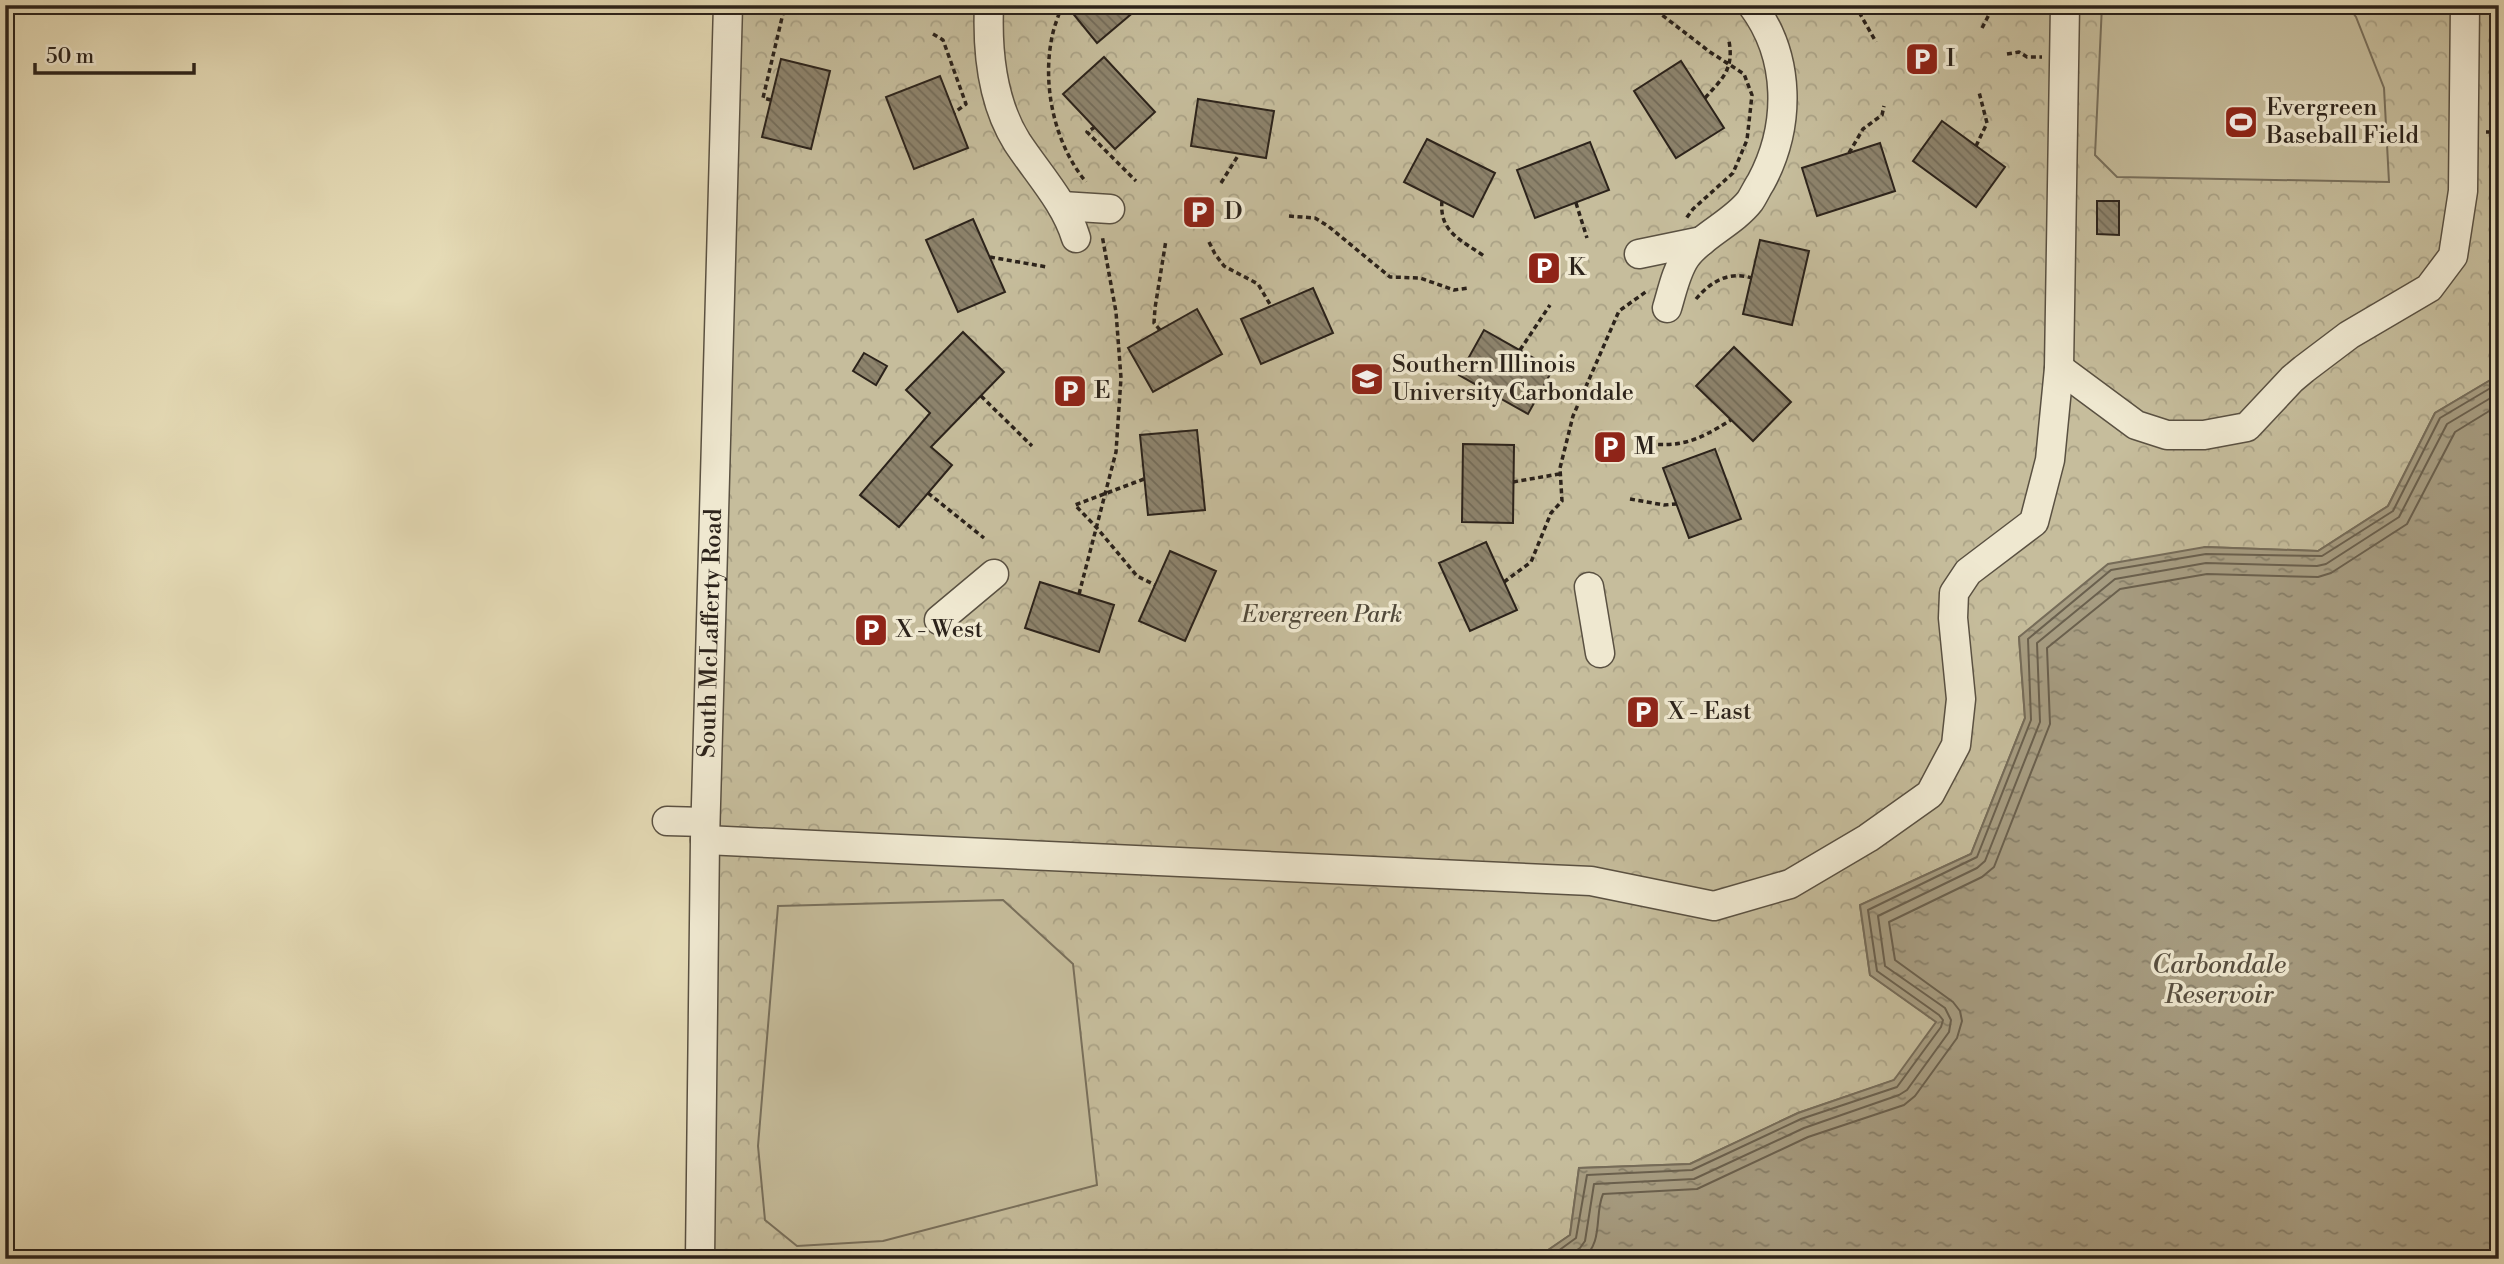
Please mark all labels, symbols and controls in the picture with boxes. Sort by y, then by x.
scale bar [35,32,194,76]
parking icon: I [1903,40,1941,78]
text: 50 m [46,44,94,70]
place label: I [1946,44,1955,74]
place label: Evergreen Baseball Field [2265,93,2419,151]
sports icon: Evergreen Baseball Field [2222,103,2260,141]
parking icon: D [1180,193,1218,231]
place label: D [1224,197,1243,227]
parking icon: K [1525,249,1563,287]
place label: K [1568,253,1587,283]
place label: Southern Illinois University Carbondale [1392,350,1634,408]
school or university icon: Southern Illinois University Carbondale [1348,360,1386,398]
parking icon: E [1051,372,1089,410]
place label: E [1094,376,1111,406]
parking icon: M [1591,428,1629,466]
place label: M [1634,432,1655,462]
street label: South McLafferty Road [692,508,729,758]
park label: Evergreen Park [1241,600,1402,630]
parking icon: X - West [852,611,890,649]
place label: X - West [895,615,984,645]
parking icon: X - East [1624,693,1662,731]
place label: X - East [1667,697,1752,727]
water label: Carbondale Reservoir [2152,949,2286,1011]

